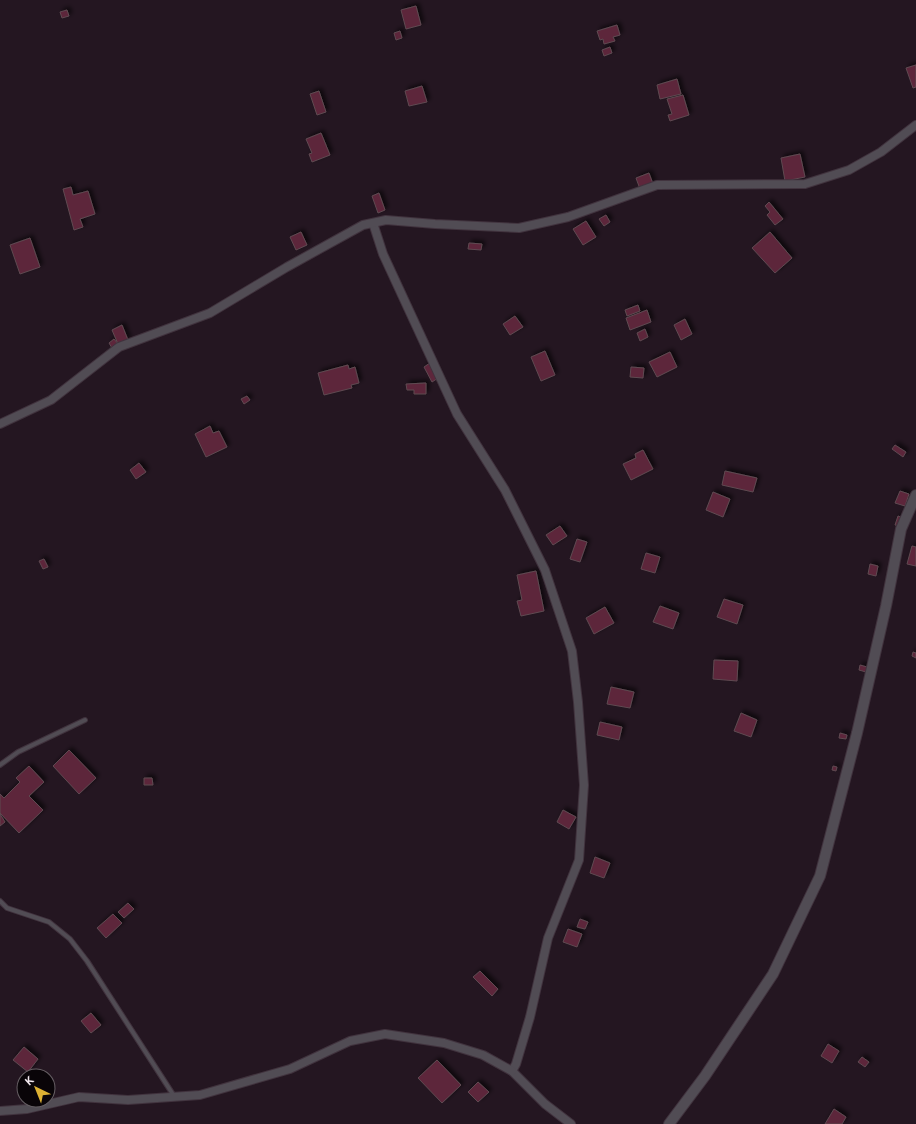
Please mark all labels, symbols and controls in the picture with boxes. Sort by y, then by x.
north arrow [16,1068,56,1108]
text: K [22,1073,37,1088]

